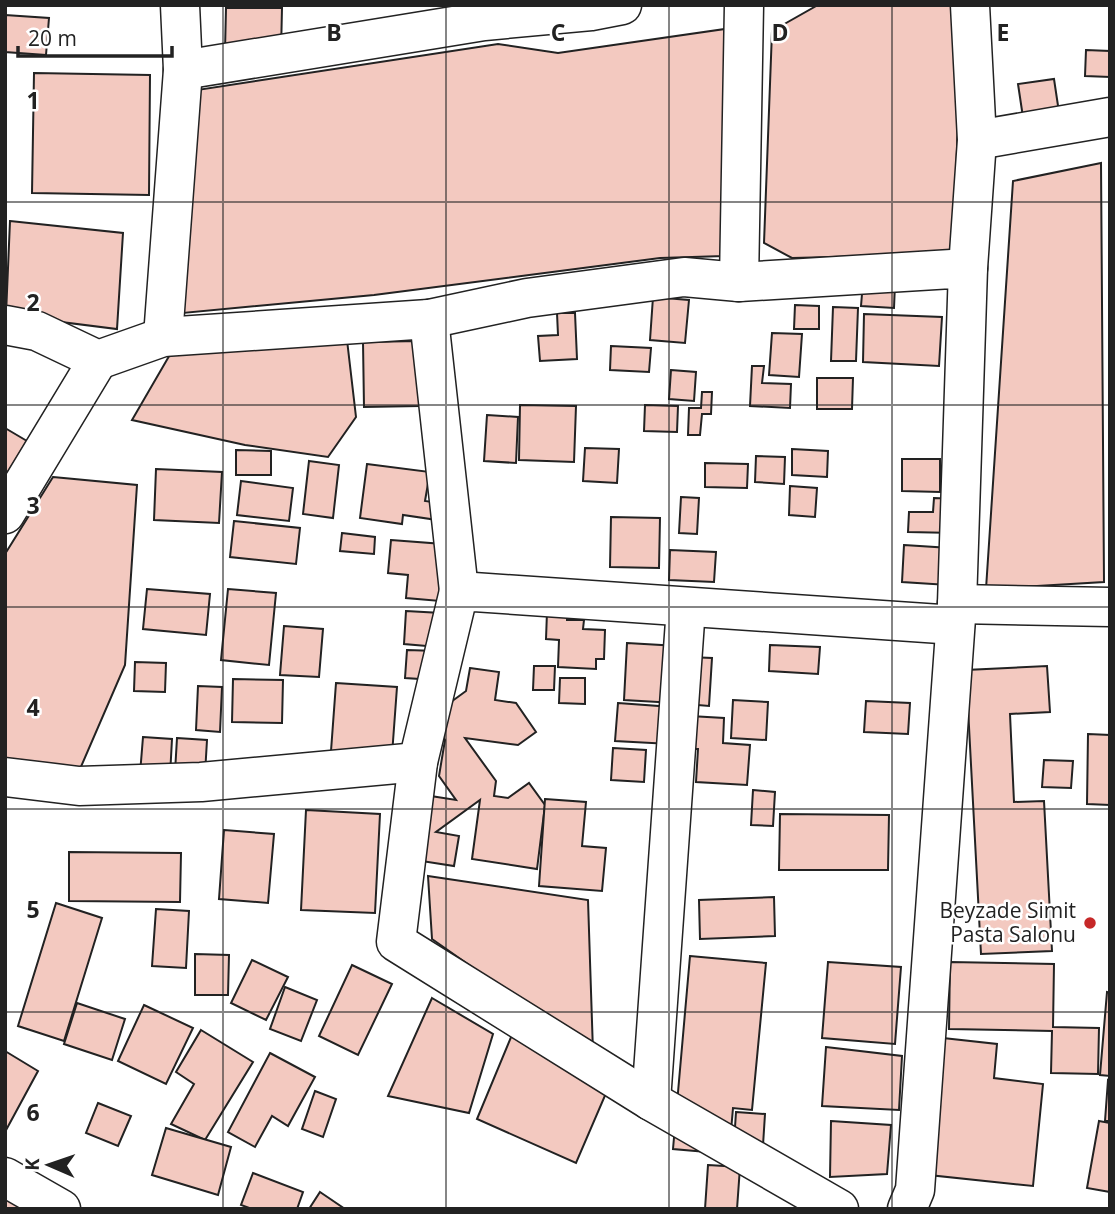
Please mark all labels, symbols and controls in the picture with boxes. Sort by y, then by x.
scale bar [18,14,172,58]
text: B [326,16,342,48]
text: C [551,16,565,48]
text: D [771,16,789,48]
text: E [997,16,1009,48]
text: 20 m [28,24,77,52]
text: 1 [26,84,40,116]
text: 2 [26,286,40,318]
text: 3 [26,489,40,521]
text: 4 [26,691,40,723]
text: 5 [26,893,40,925]
place label: Beyzade Simit Pasta Salonu [939,896,1076,948]
marker: Beyzade Simit Pasta Salonu [1082,915,1098,931]
text: 6 [26,1096,40,1128]
north arrow [14,1130,84,1200]
text: K [19,1157,45,1171]

